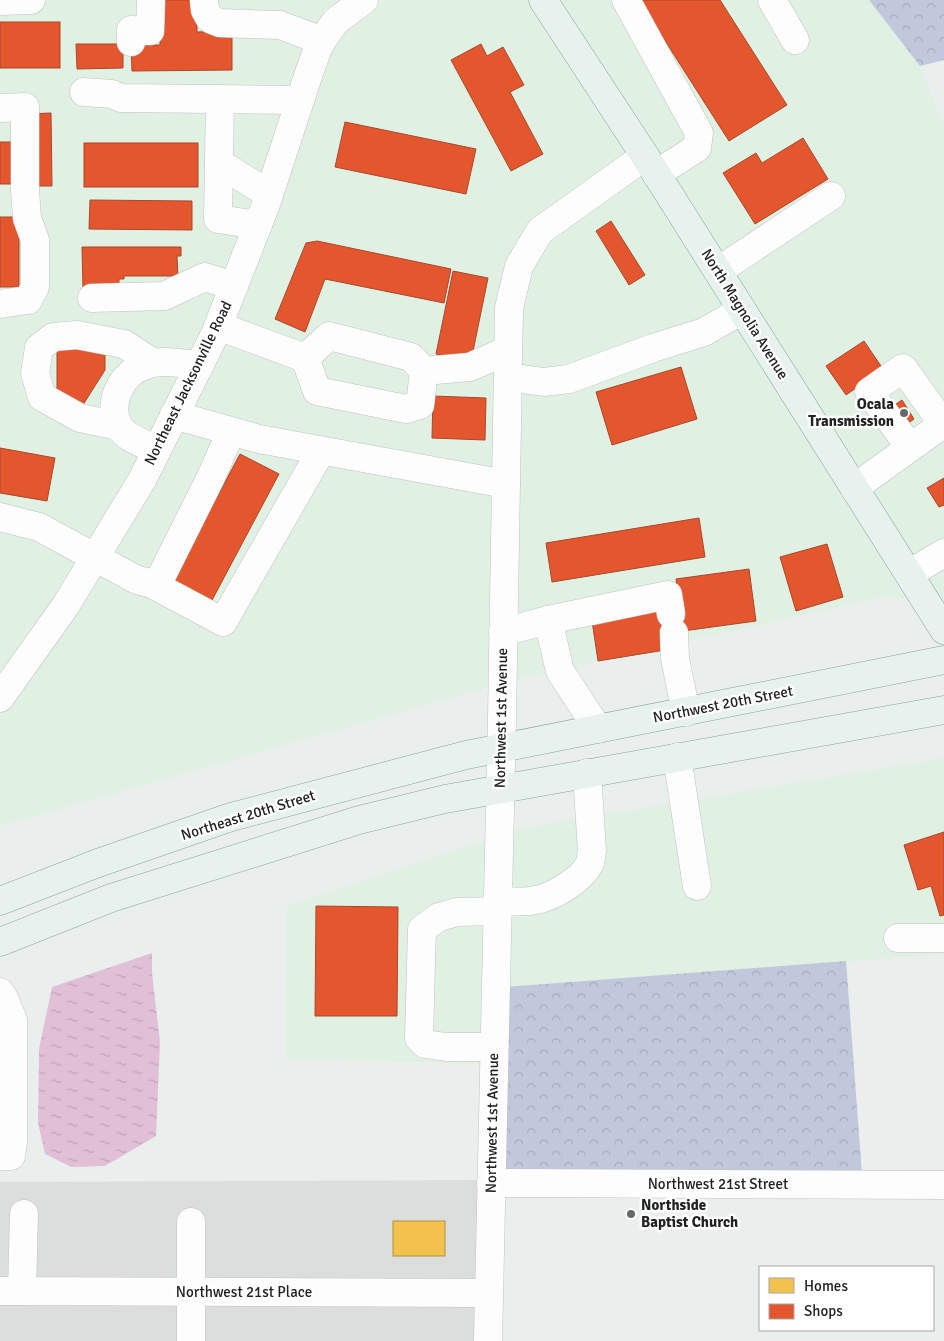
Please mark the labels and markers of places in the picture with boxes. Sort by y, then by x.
place label: Ocala Transmission [808,395,894,430]
marker: Ocala Transmission [898,407,910,419]
place label: Northside Baptist Church [641,1196,738,1231]
marker: Northside Baptist Church [625,1208,637,1220]

